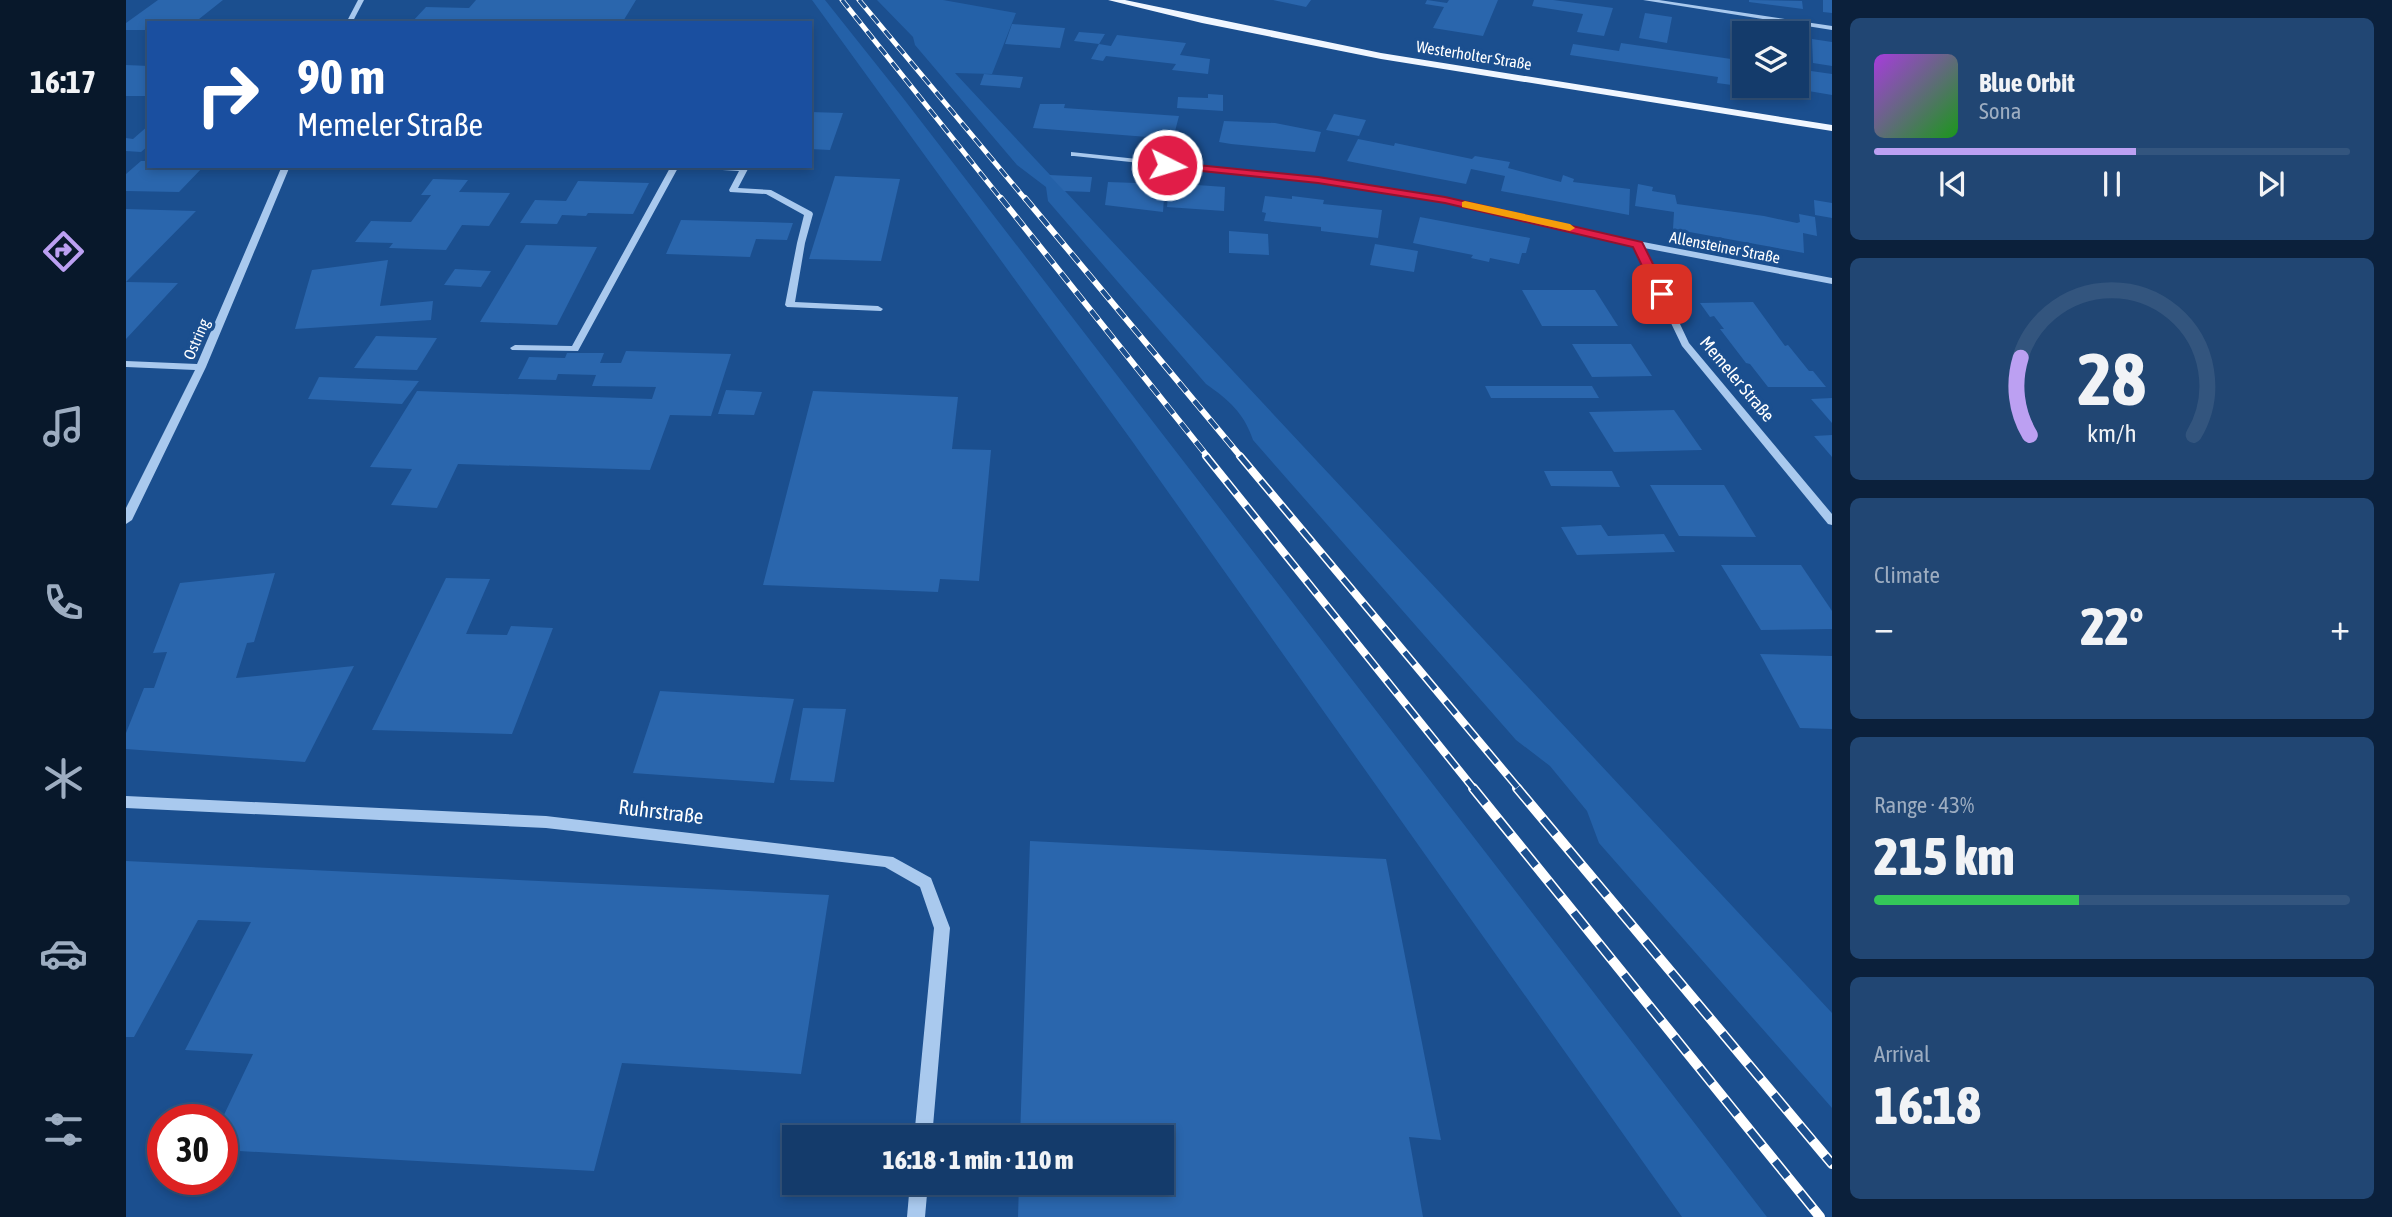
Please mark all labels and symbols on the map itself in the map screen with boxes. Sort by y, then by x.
street label: Westerholter Straße [1415,37,1533,73]
position arrow [1130,128,1204,202]
street label: Allensteiner Straße [1668,227,1782,267]
pin [1632,264,1692,324]
street label: Ostring [179,316,214,363]
street label: Memeler Straße [1696,332,1779,425]
street label: Ruhrstraße [617,794,705,828]
speed limit sign: 30 [147,1104,238,1195]

